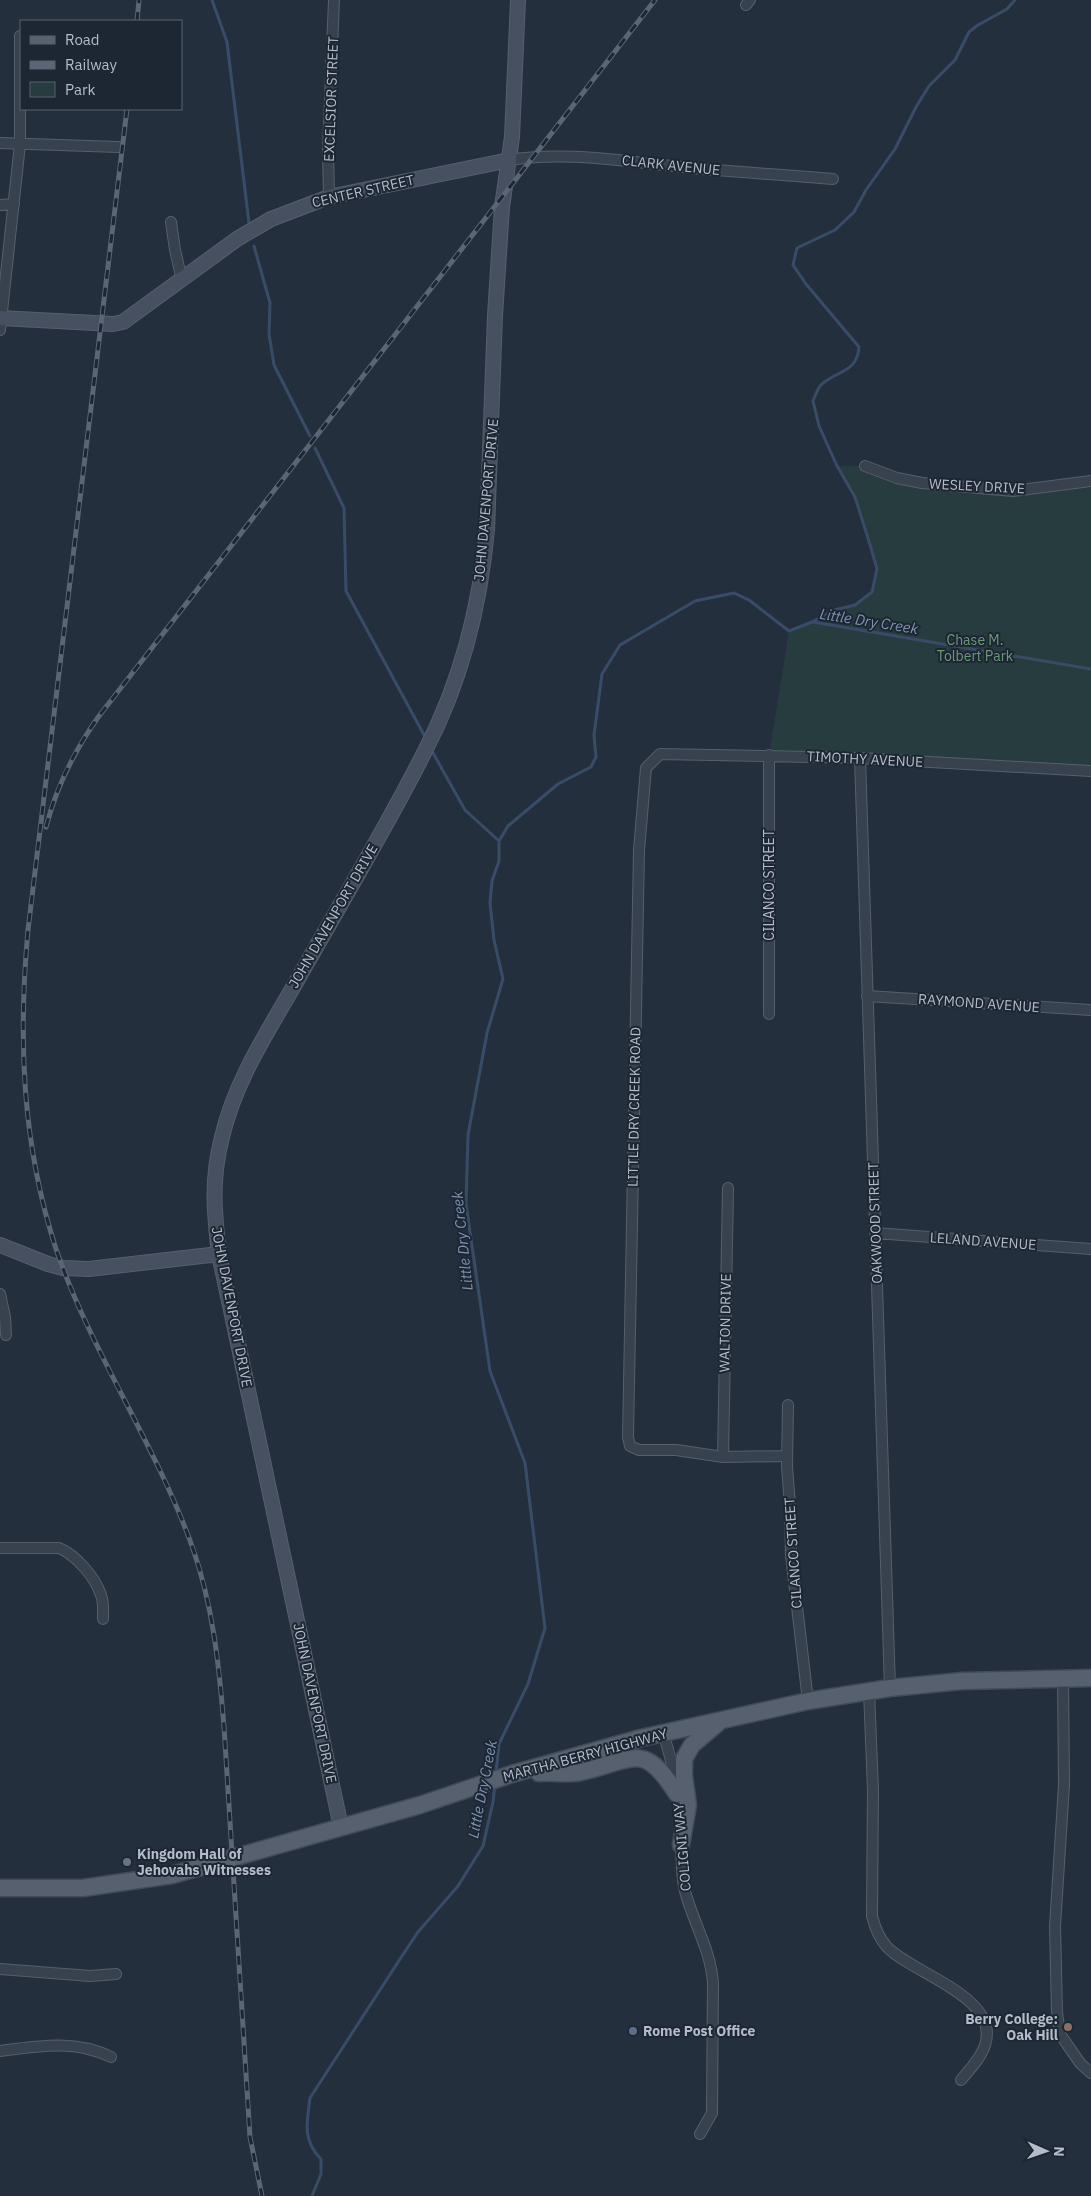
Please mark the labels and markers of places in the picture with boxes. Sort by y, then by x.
place label: Kingdom Hall of Jehovahs Witnesses [137,1845,271,1879]
marker: Kingdom Hall of Jehovahs Witnesses [121,1856,133,1868]
place label: Berry College: Oak Hill [965,2010,1058,2044]
marker: Berry College: Oak Hill [1062,2021,1074,2033]
place label: Rome Post Office [643,2022,756,2040]
marker: Rome Post Office [627,2025,639,2037]

